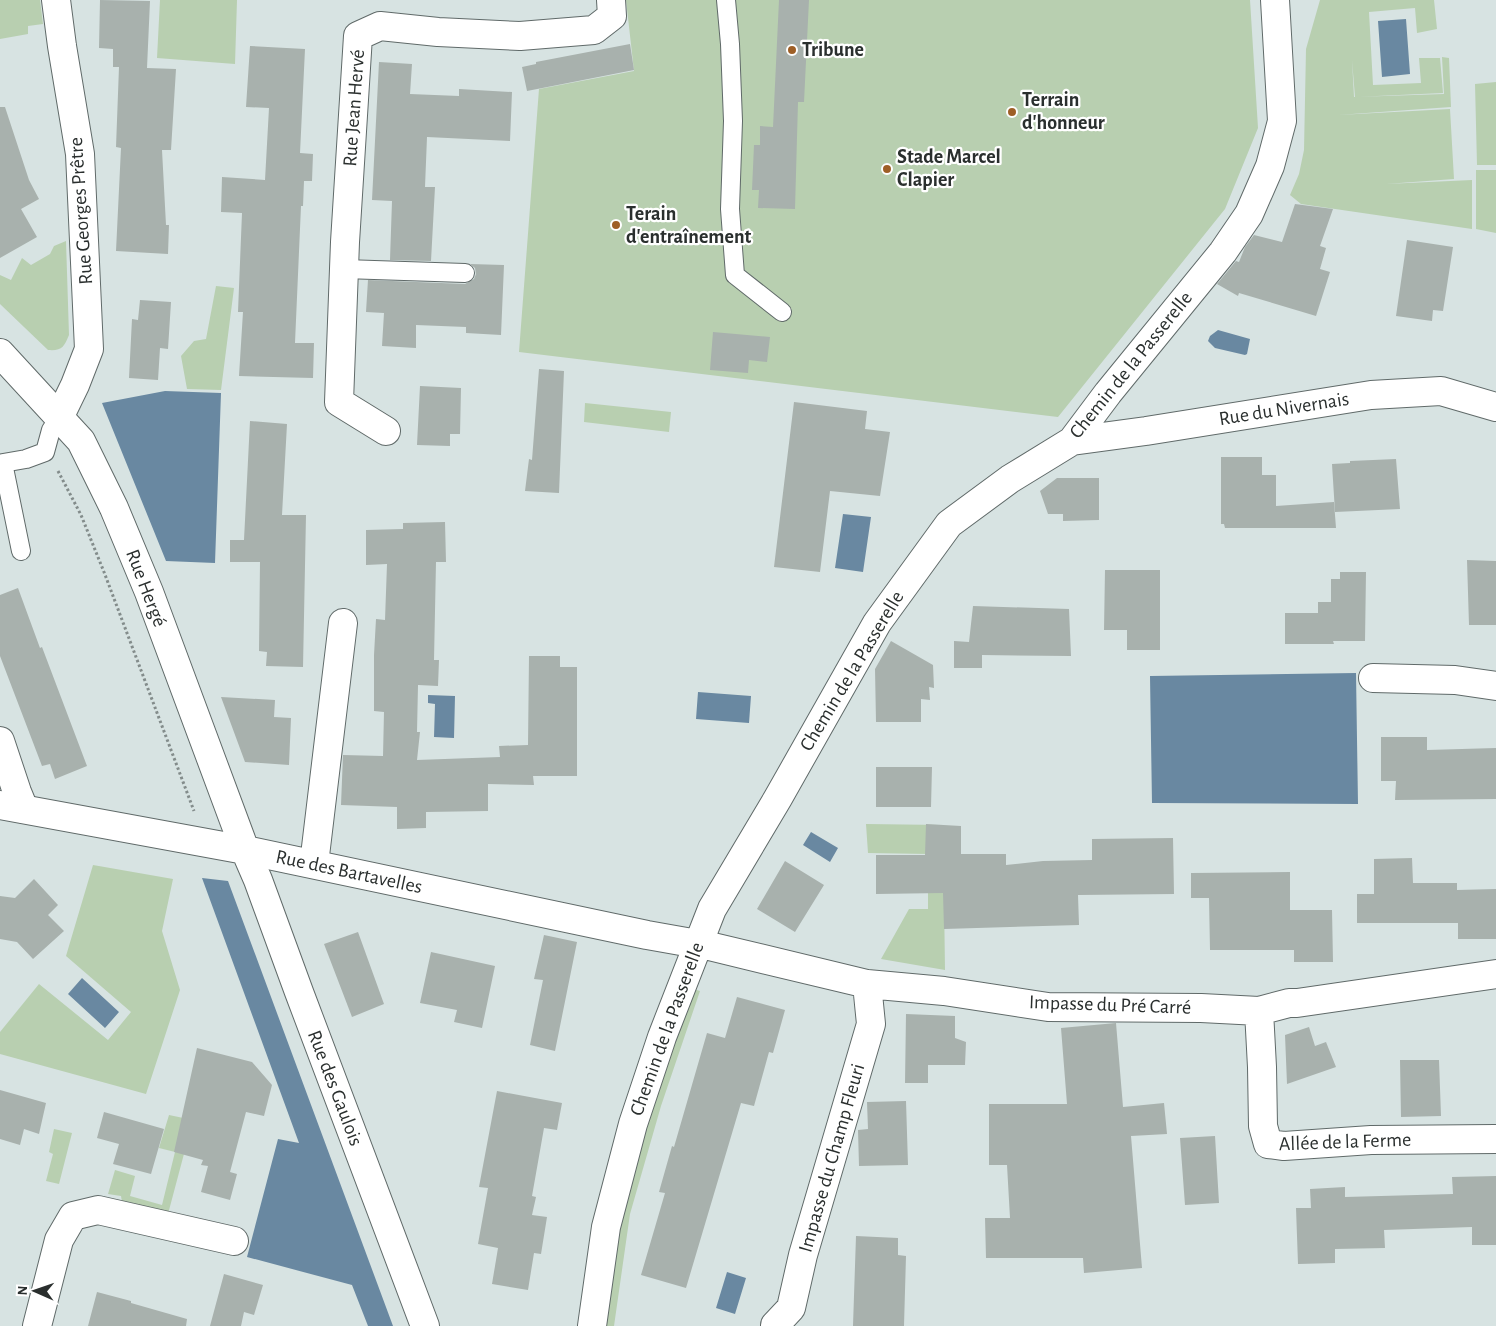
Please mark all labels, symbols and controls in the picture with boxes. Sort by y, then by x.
place label: Tribune [802,40,864,60]
marker: Tribune [786,44,798,56]
street label: Rue Jean Hervé [340,49,368,167]
place label: Terrain d'honneur [1022,90,1105,133]
marker: Terrain d'honneur [1006,106,1018,118]
street label: Rue Georges Prêtre [66,137,96,285]
place label: Stade Marcel Clapier [897,147,1001,190]
marker: Stade Marcel Clapier [881,163,893,175]
place label: Terain d'entraînement [626,204,752,247]
marker: Terain d'entraînement [610,219,622,231]
street label: Chemin de la Passerelle [1066,288,1196,442]
street label: Rue du Nivernais [1218,389,1350,429]
street label: Rue Hergé [122,546,170,630]
street label: Chemin de la Passerelle [796,588,908,754]
street label: Rue des Bartavelles [274,847,424,897]
street label: Chemin de la Passerelle [626,940,708,1118]
street label: Impasse du Pré Carré [1028,992,1192,1018]
street label: Rue des Gaulois [304,1028,366,1148]
street label: Impasse du Champ Fleuri [795,1061,869,1255]
street label: Allée de la Ferme [1278,1130,1412,1154]
north arrow [10,1266,60,1316]
text: N [16,1285,30,1296]

